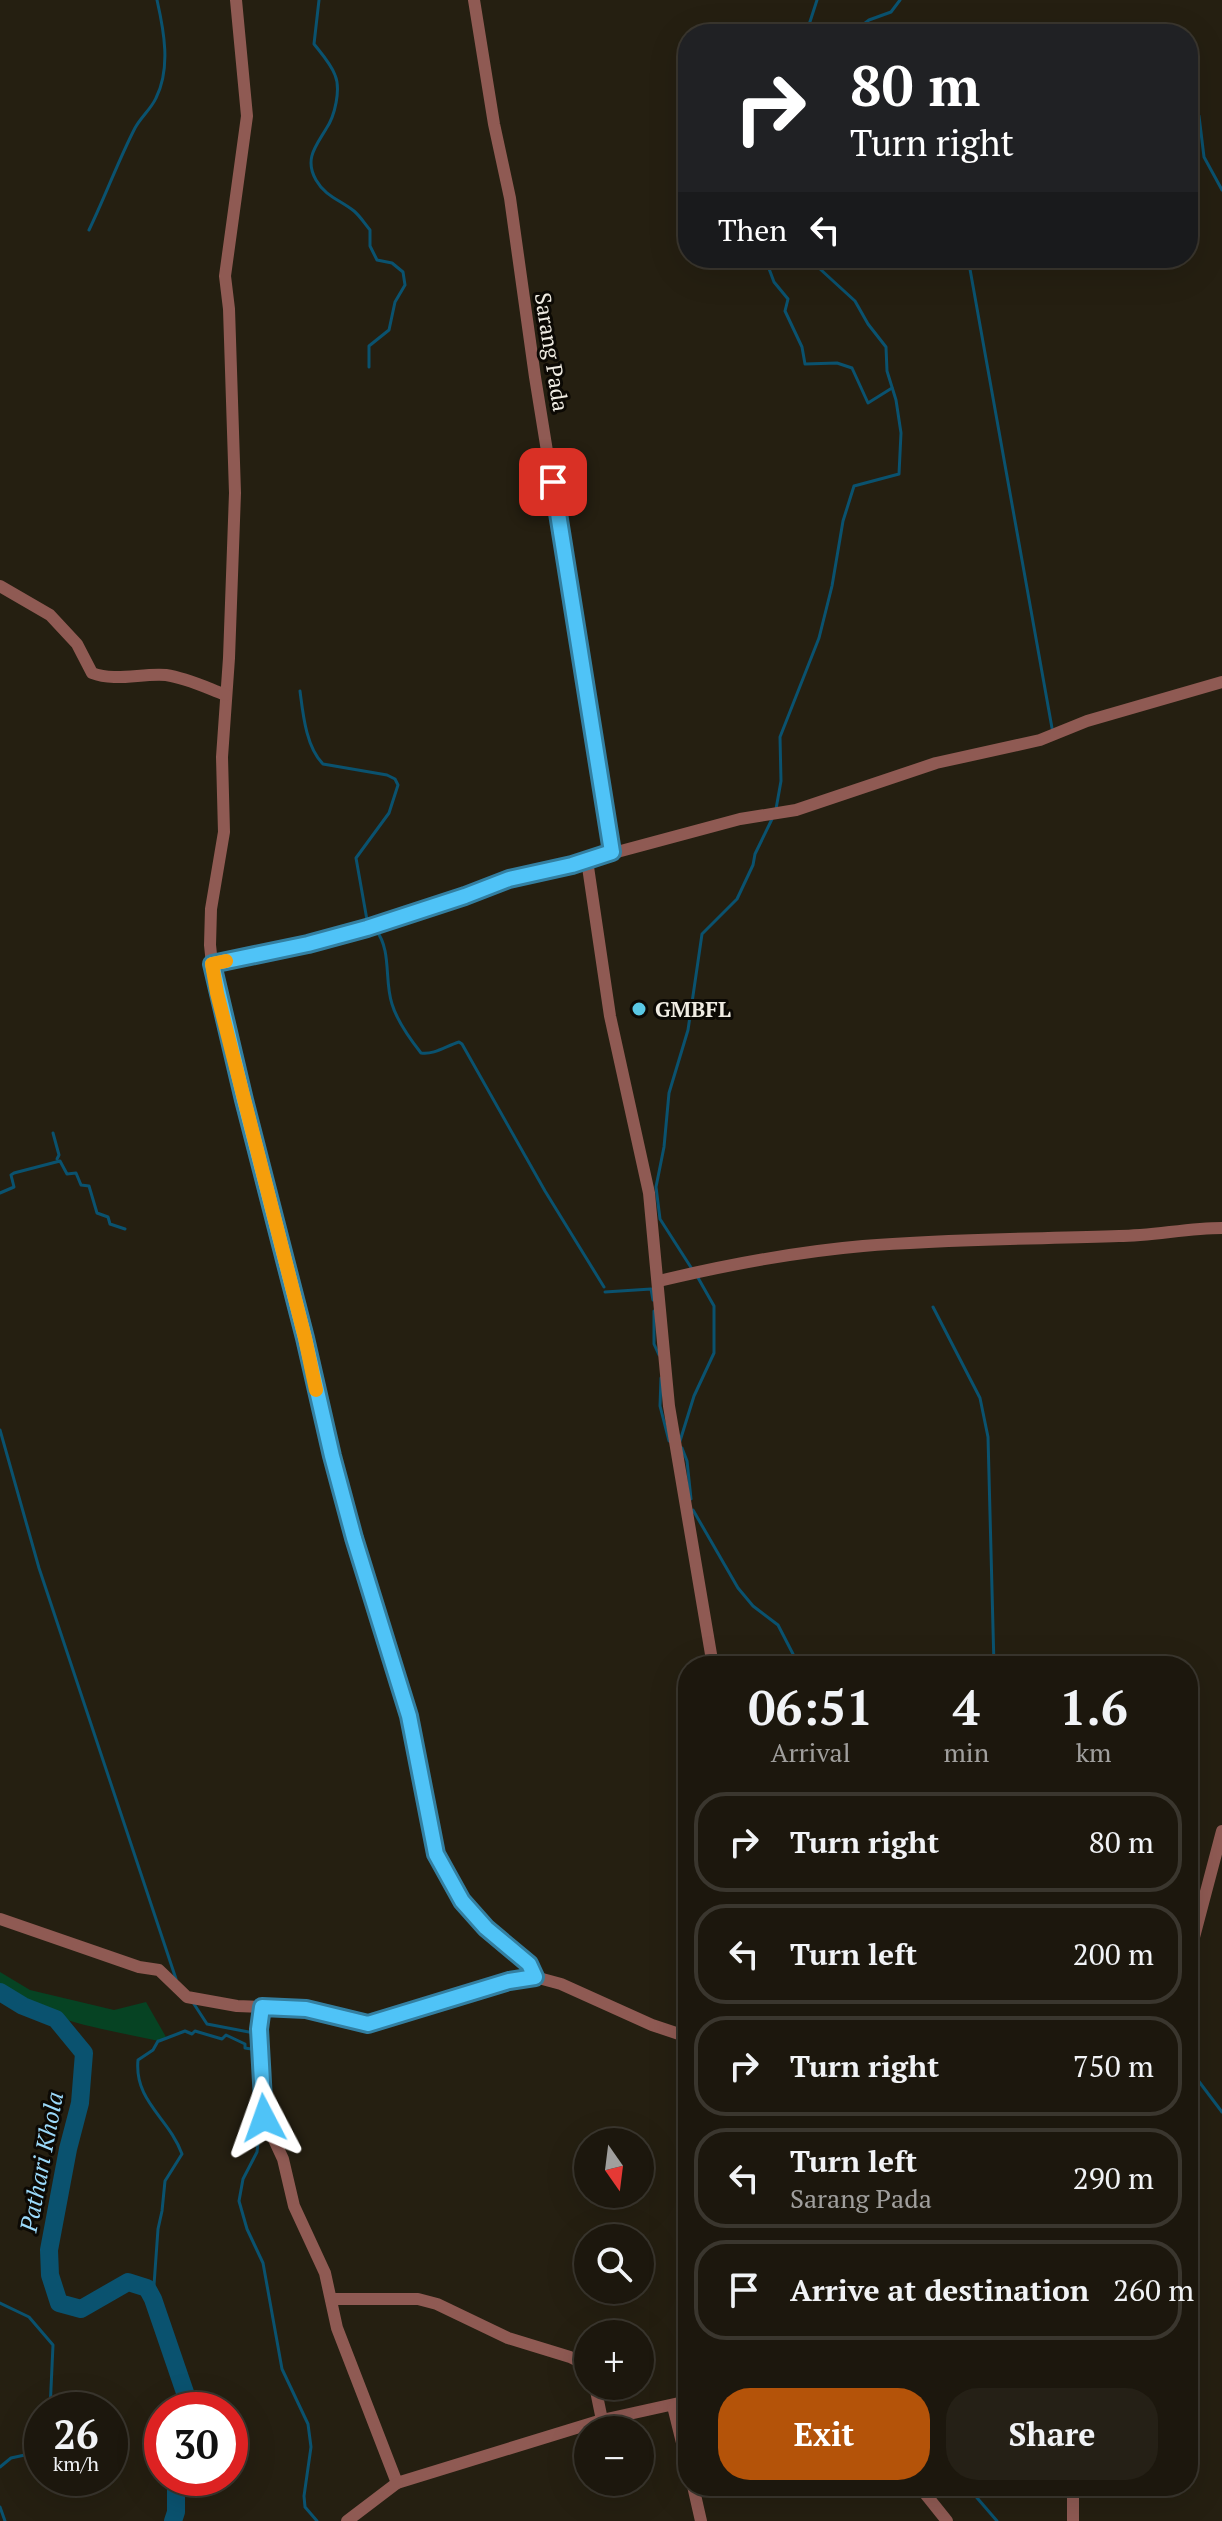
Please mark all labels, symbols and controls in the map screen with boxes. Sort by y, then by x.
text: 80 m [850,48,980,122]
icon: right [718,56,822,160]
text: Turn right [850,119,1014,166]
icon: left [803,208,847,252]
text: Then [718,210,787,250]
street label: Sarang Pada [529,290,576,413]
pin [519,448,587,516]
icon: arrive [531,460,575,504]
place label: GMBFL [655,994,731,1023]
marker: GMBFL [630,1000,648,1018]
text: 06:51 [748,1675,873,1739]
text: 4 [953,1675,980,1739]
text: 1.6 [1059,1675,1128,1739]
text: Arrival [771,1735,851,1769]
text: min [943,1735,989,1769]
text: km [1076,1735,1111,1769]
icon: right [722,1820,766,1864]
text: Turn right [790,1822,939,1862]
text: 80 m [1089,1822,1154,1862]
icon: left [722,1932,766,1976]
text: Turn left [790,1934,917,1974]
text: 200 m [1073,1934,1154,1974]
icon: right [722,2044,766,2088]
text: Turn right [790,2046,939,2086]
text: 750 m [1073,2046,1154,2086]
position arrow [222,2076,306,2160]
water label: Pathari Khola [12,2089,70,2236]
north arrow [574,2128,654,2208]
map controls [574,2128,654,2496]
text: Turn left [790,2141,917,2181]
icon: left [722,2156,766,2200]
text: 290 m [1073,2158,1154,2198]
text: Sarang Pada [790,2181,932,2215]
button: search [574,2224,654,2304]
icon: arrive [722,2268,766,2312]
text: Arrive at destination [790,2270,1089,2310]
text: 260 m [1113,2270,1194,2310]
button: + [574,2320,654,2400]
button: Exit [718,2388,930,2480]
button: Share [946,2388,1158,2480]
speed limit sign: 30 [144,2392,248,2496]
text: 26 [53,2407,99,2460]
button: − [574,2416,654,2496]
text: km/h [53,2450,99,2477]

